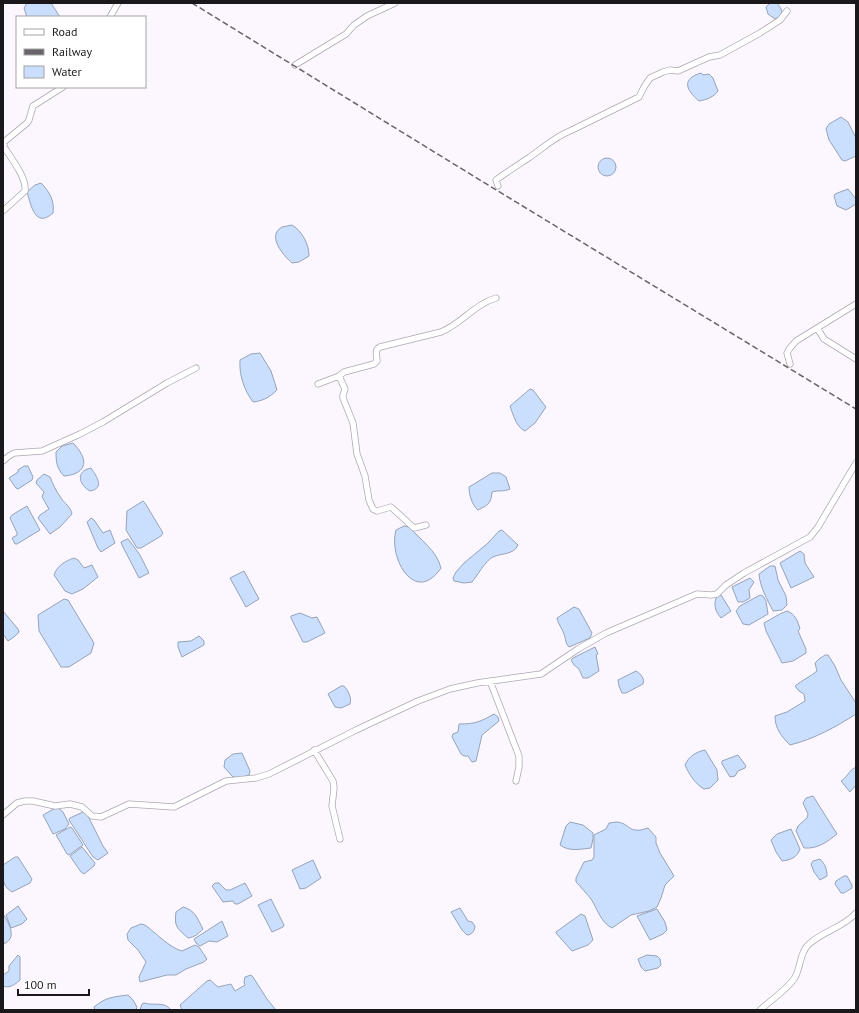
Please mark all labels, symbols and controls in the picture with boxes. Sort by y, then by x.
legend [16,16,146,88]
text: Road [52,24,77,39]
text: Railway [52,44,92,59]
text: Water [52,64,82,79]
scale bar [18,971,89,997]
text: 100 m [24,977,57,992]

